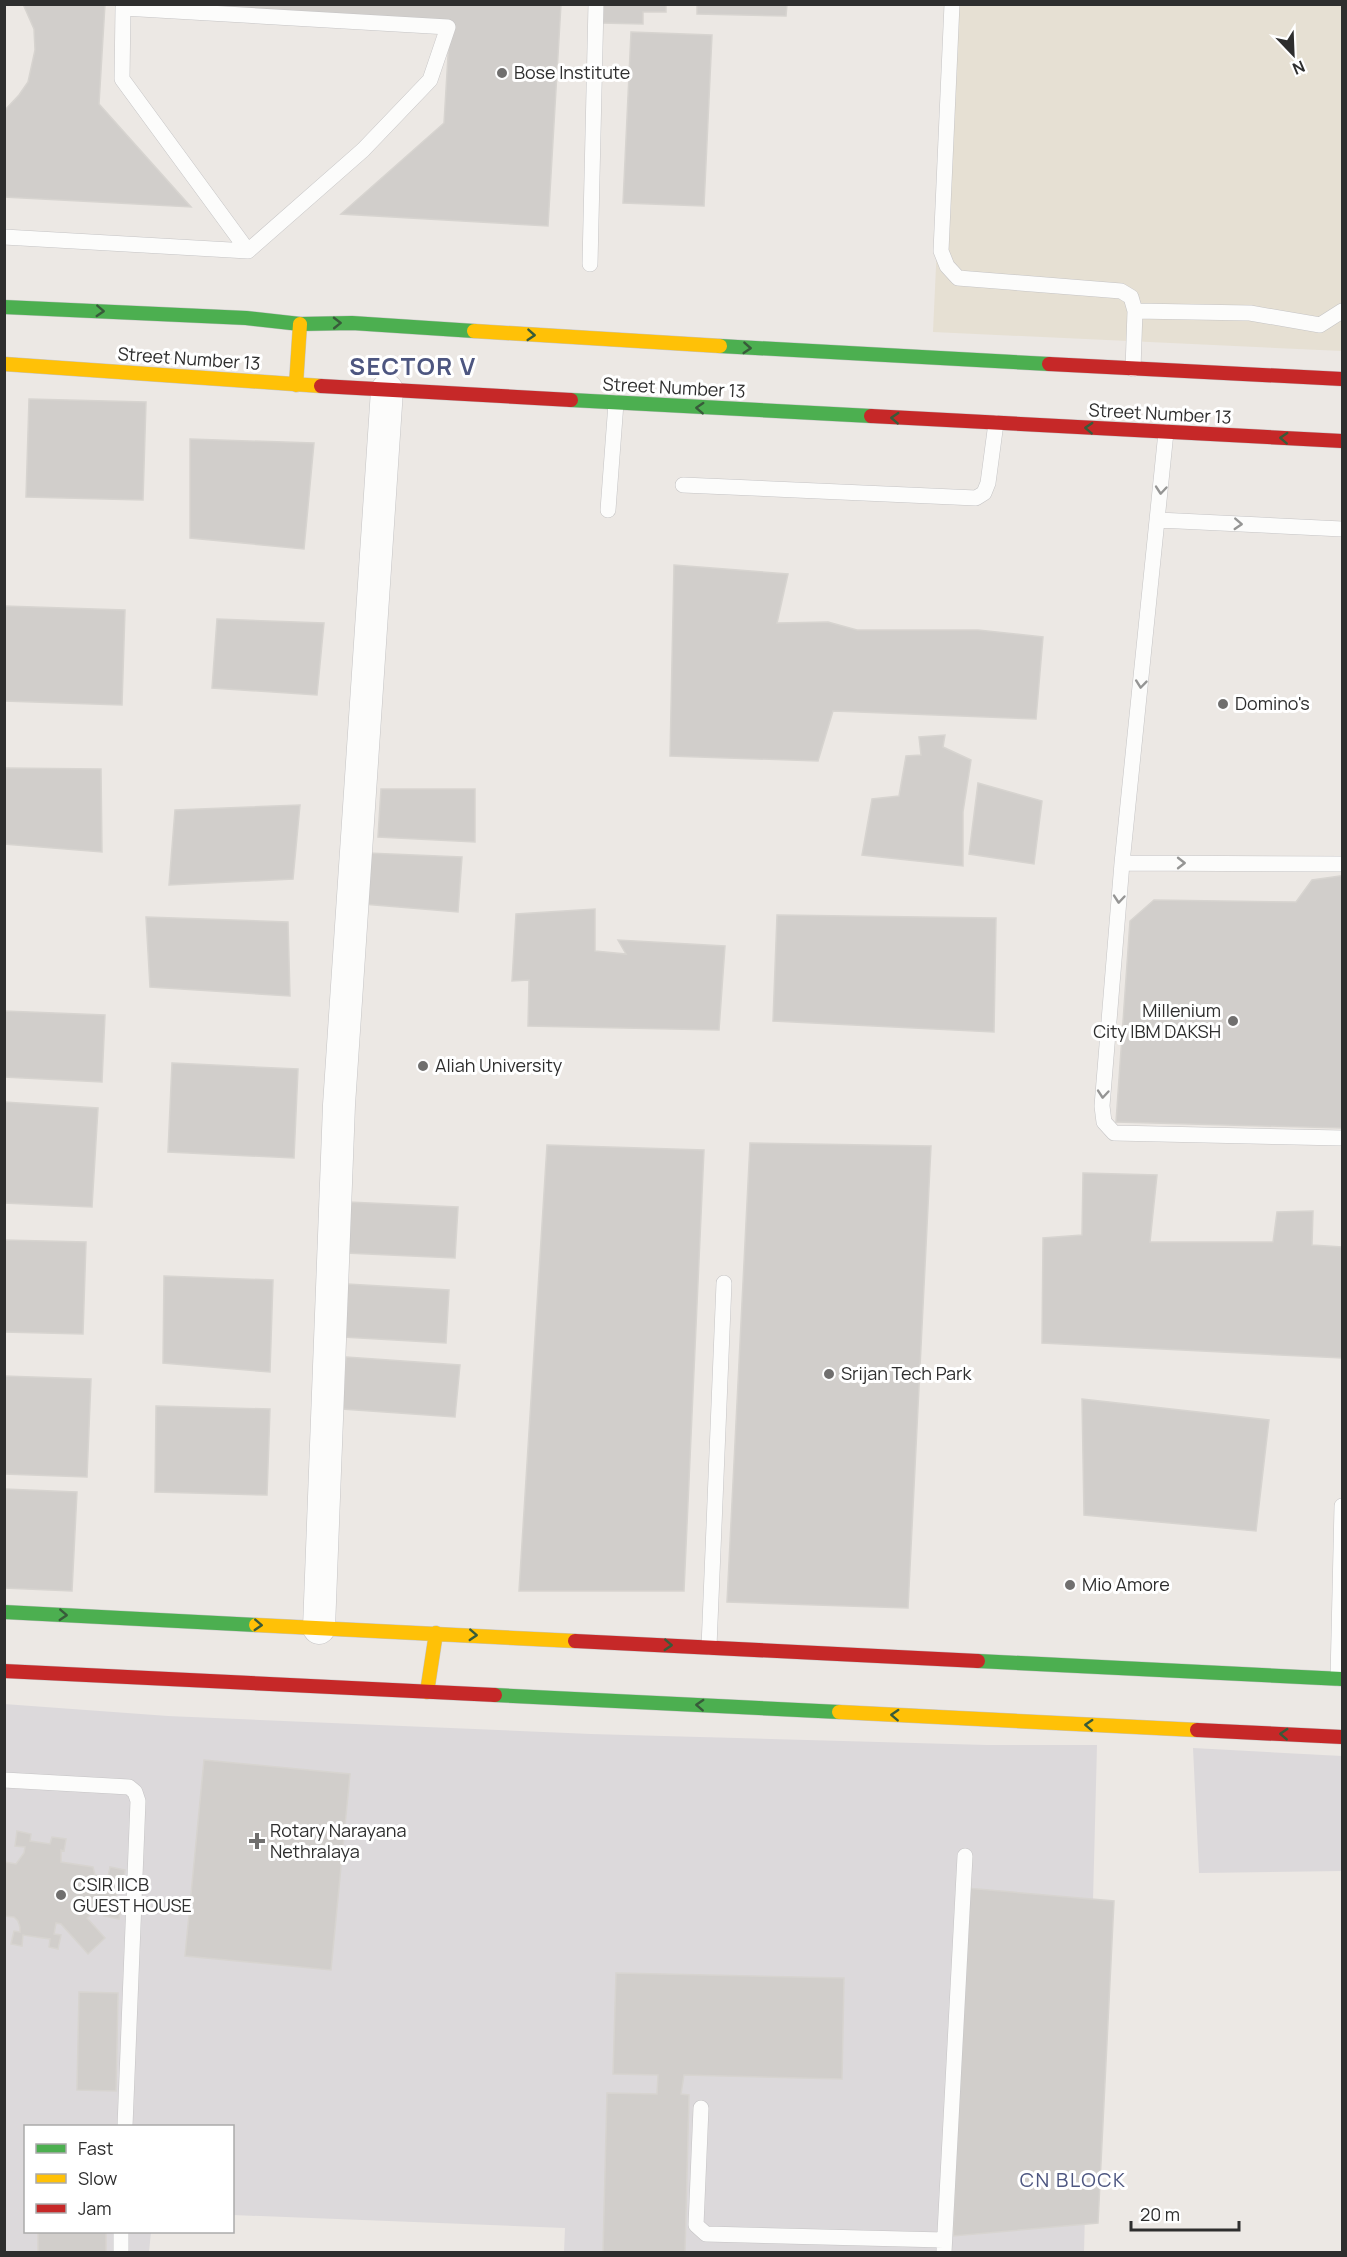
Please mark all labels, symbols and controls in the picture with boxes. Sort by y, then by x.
north arrow [1263,24,1323,84]
text: N [1289,55,1308,80]
place label: Bose Institute [514,60,630,84]
marker: Bose Institute [495,66,509,80]
one-way arrow [96,305,105,318]
one-way arrow [332,317,341,329]
one-way arrow [527,328,536,341]
street label: Street Number 13 [117,341,261,375]
one-way arrow [742,342,751,355]
district label: SECTOR V [349,349,477,382]
street label: Street Number 13 [602,371,746,403]
street label: Street Number 13 [1088,397,1232,429]
one-way arrow [695,401,704,414]
one-way arrow [890,411,899,424]
one-way arrow [1085,422,1094,435]
one-way arrow [1280,432,1289,445]
one-way arrow [1155,486,1168,495]
one-way arrow [1233,518,1242,531]
one-way arrow [1135,680,1148,689]
place label: Domino's [1235,691,1310,715]
marker: Domino's [1216,697,1230,711]
one-way arrow [1176,857,1185,869]
one-way arrow [1113,895,1126,904]
place label: Millenium City IBM DAKSH [1093,998,1221,1043]
marker: Millenium City IBM DAKSH [1226,1014,1240,1028]
place label: Aliah University [435,1053,563,1077]
marker: Aliah University [416,1059,430,1073]
one-way arrow [1097,1089,1110,1098]
place label: Srijan Tech Park [841,1361,973,1385]
marker: Srijan Tech Park [822,1367,836,1381]
place label: Mio Amore [1082,1572,1170,1596]
marker: Mio Amore [1063,1578,1077,1592]
one-way arrow [58,1609,67,1622]
one-way arrow [253,1618,262,1631]
one-way arrow [469,1629,478,1642]
one-way arrow [664,1639,673,1652]
one-way arrow [695,1699,704,1712]
one-way arrow [890,1709,899,1722]
one-way arrow [1085,1718,1094,1731]
one-way arrow [1280,1728,1289,1741]
place label: Rotary Narayana Nethralaya [270,1818,406,1863]
marker: Rotary Narayana Nethralaya [248,1832,266,1850]
place label: CSIR IICB GUEST HOUSE [73,1872,192,1917]
marker: CSIR IICB GUEST HOUSE [54,1888,68,1902]
legend [24,2125,234,2233]
text: Fast [78,2136,113,2160]
text: Slow [78,2166,118,2190]
district label: CN BLOCK [1020,2166,1126,2193]
scale bar [1131,2194,1239,2232]
text: Jam [78,2196,112,2220]
text: 20 m [1140,2202,1180,2226]

